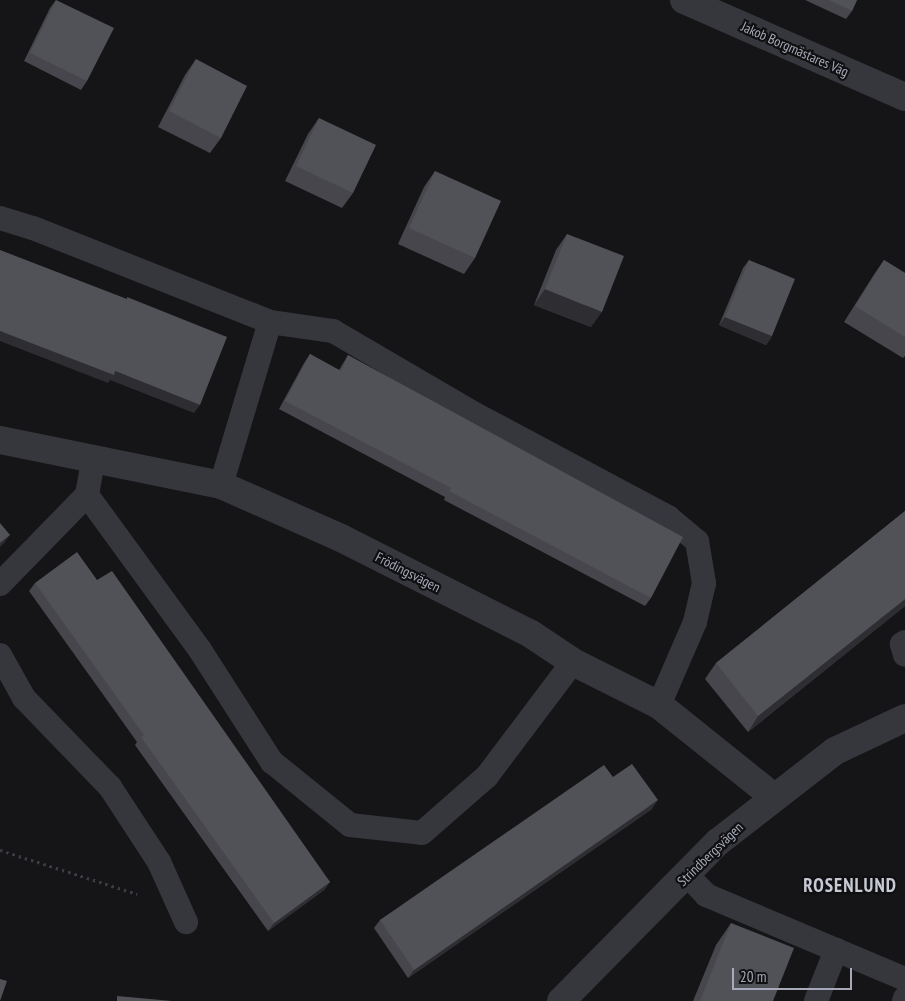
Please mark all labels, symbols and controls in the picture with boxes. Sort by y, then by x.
street label: Jakob Borgmästares Väg [739,18,851,80]
street label: Frödingsvägen [373,548,443,596]
street label: Strindbergsvägen [674,819,746,889]
district label: ROSENLUND [802,875,898,897]
scale bar [735,958,855,990]
text: 20 m [740,967,766,986]

